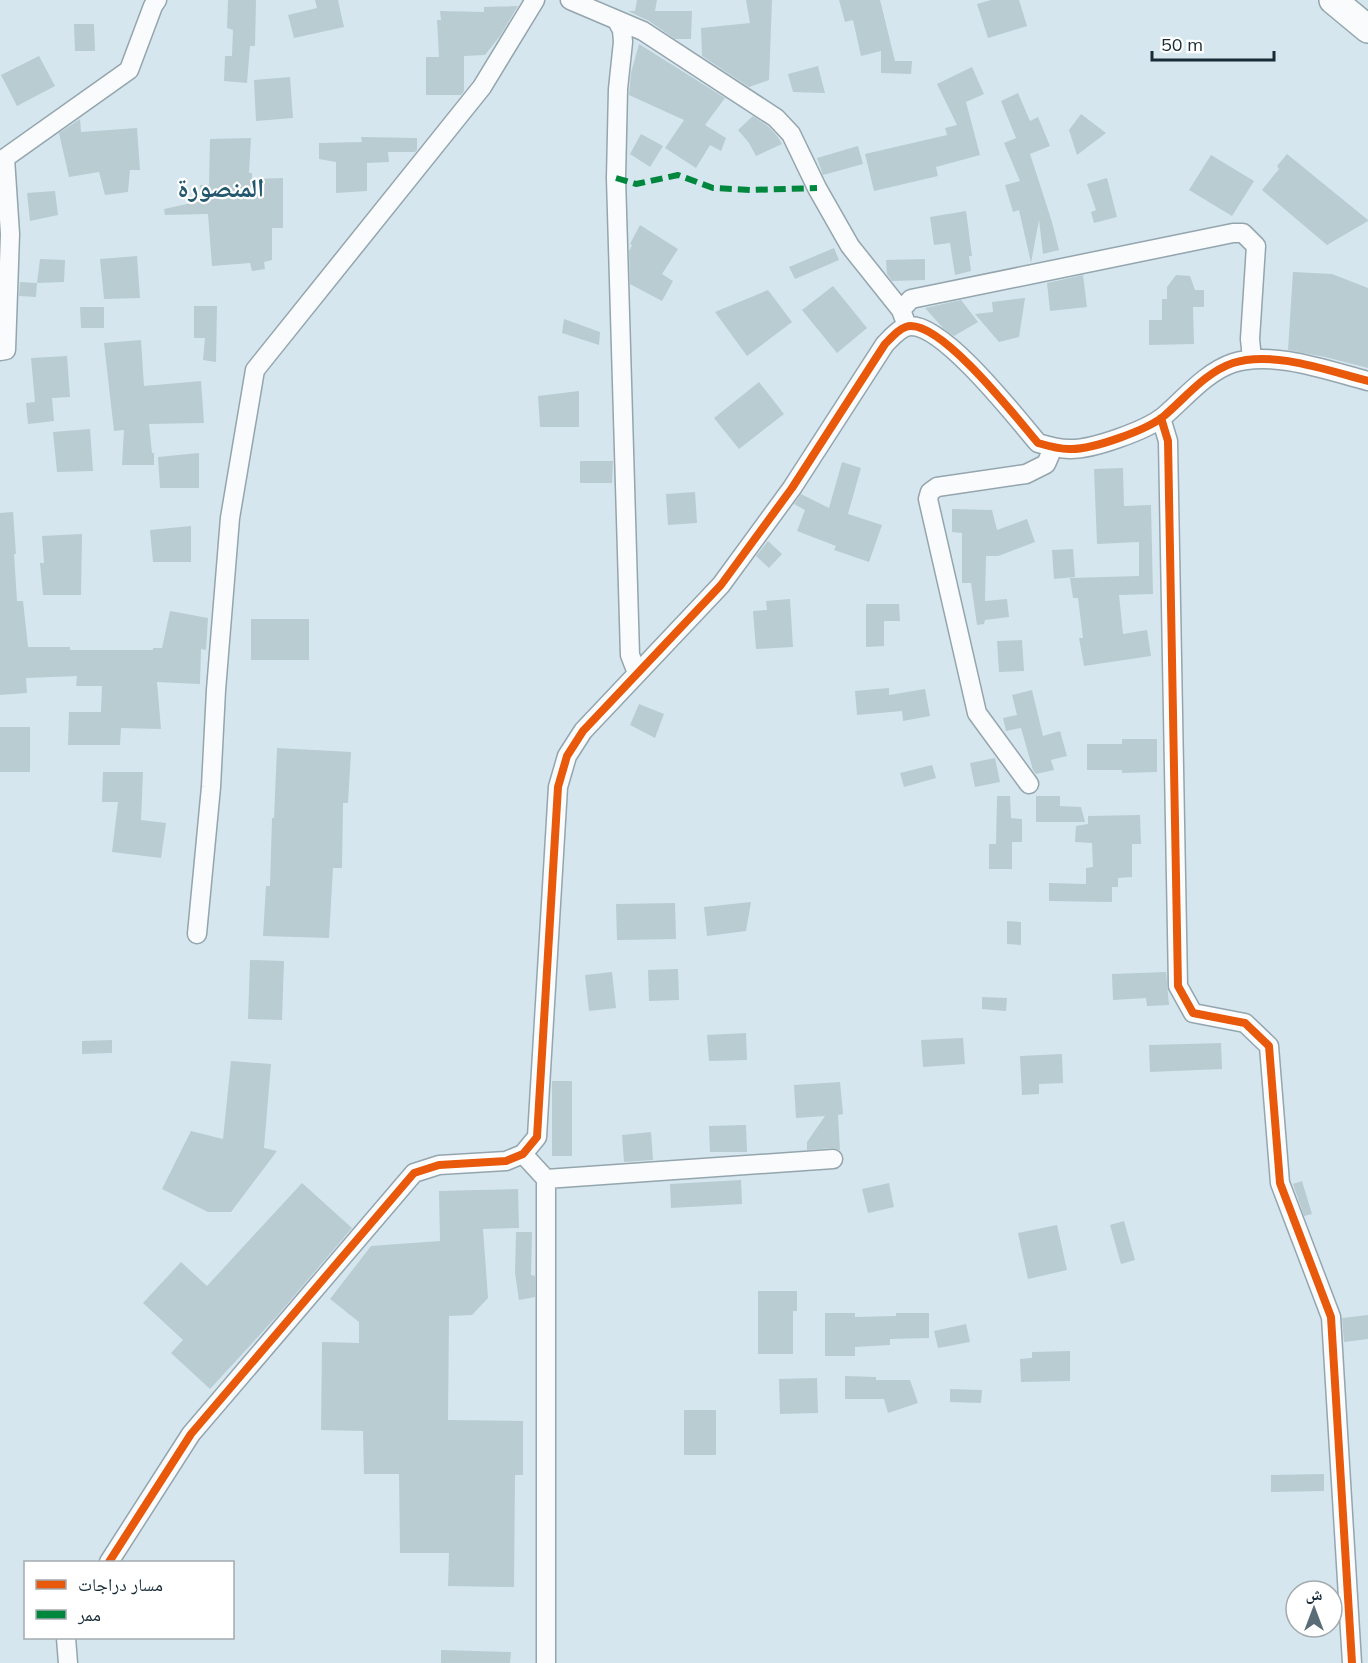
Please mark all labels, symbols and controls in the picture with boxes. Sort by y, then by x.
scale bar [1152,24,1274,62]
text: 50 m [1161,33,1203,56]
district label: المنصورة [178,171,264,204]
legend [24,1561,234,1639]
text: مسار دراجات [78,1573,163,1596]
north arrow [1284,1579,1344,1639]
text: ش [1306,1584,1323,1604]
text: ممر [77,1603,101,1626]

